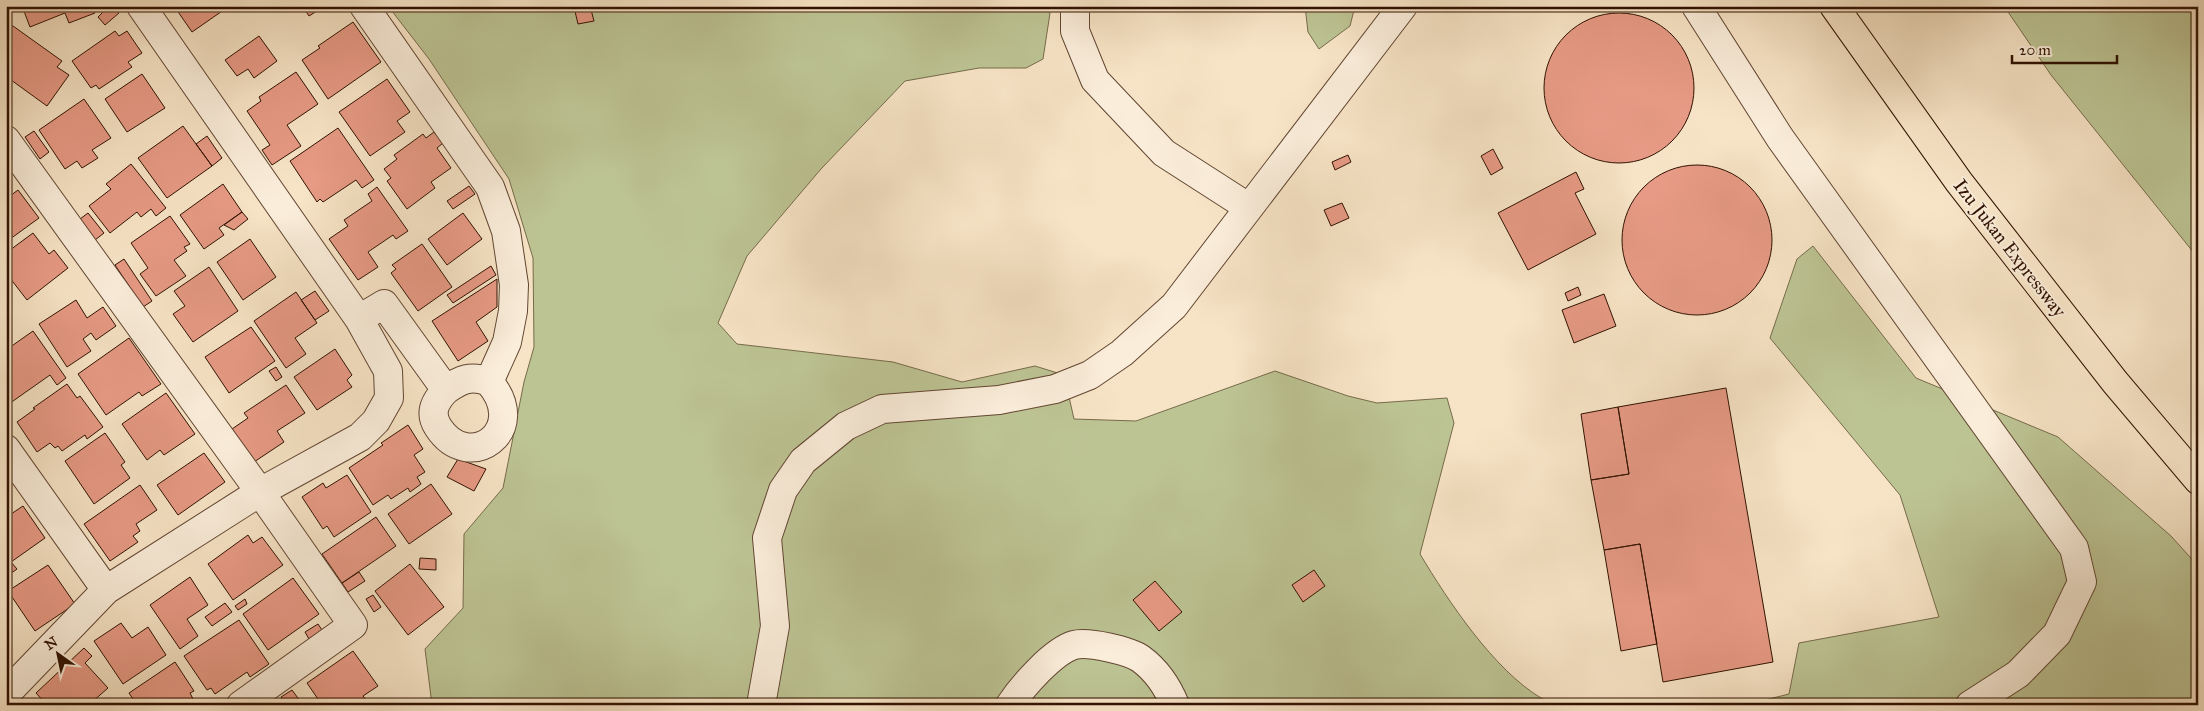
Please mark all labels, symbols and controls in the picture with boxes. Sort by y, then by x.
scale bar [2012,32,2116,64]
text: 20 m [2019,41,2051,59]
street label: Izu Jukan Expressway [1948,174,2072,323]
north arrow [32,628,82,678]
text: N [42,633,61,654]

